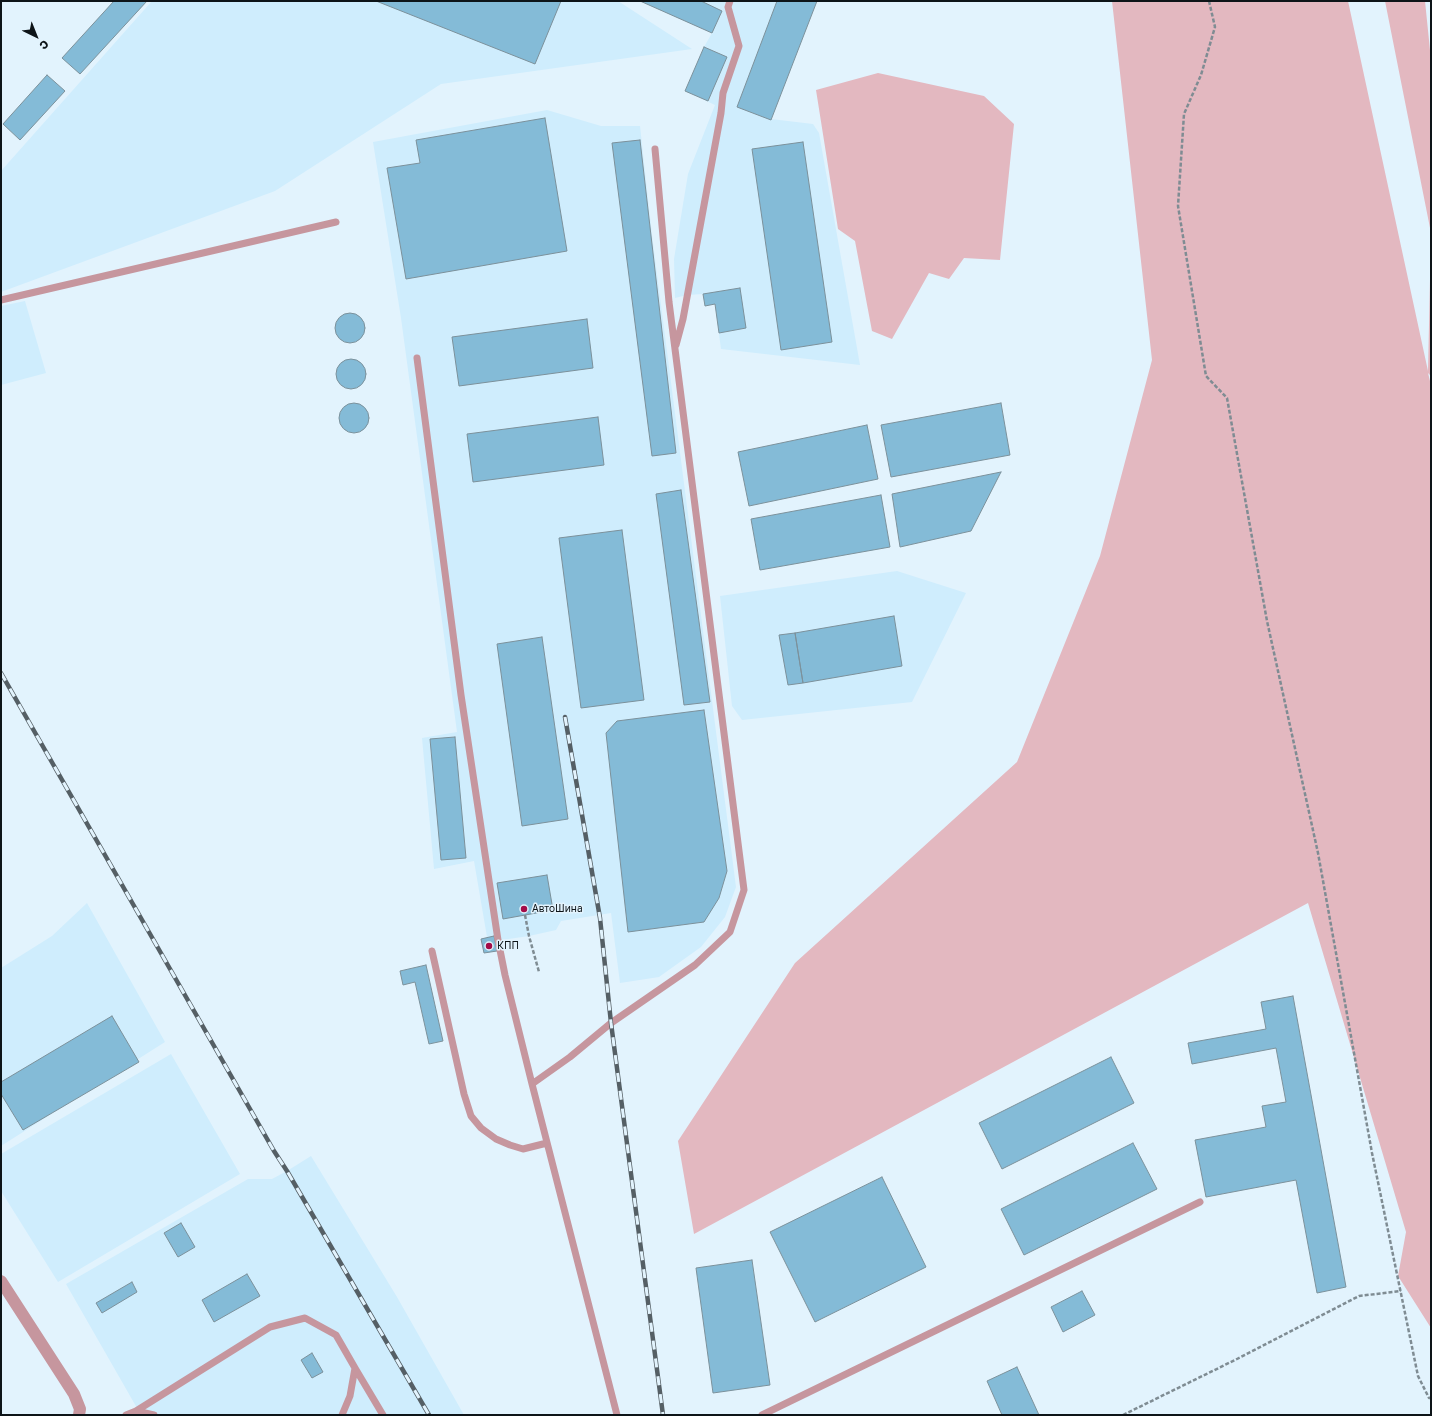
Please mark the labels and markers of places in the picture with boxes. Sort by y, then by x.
place label: АвтоШина [532,903,583,915]
marker: АвтоШина [519,904,529,914]
place label: КПП [497,940,519,952]
marker: КПП [484,941,494,951]

